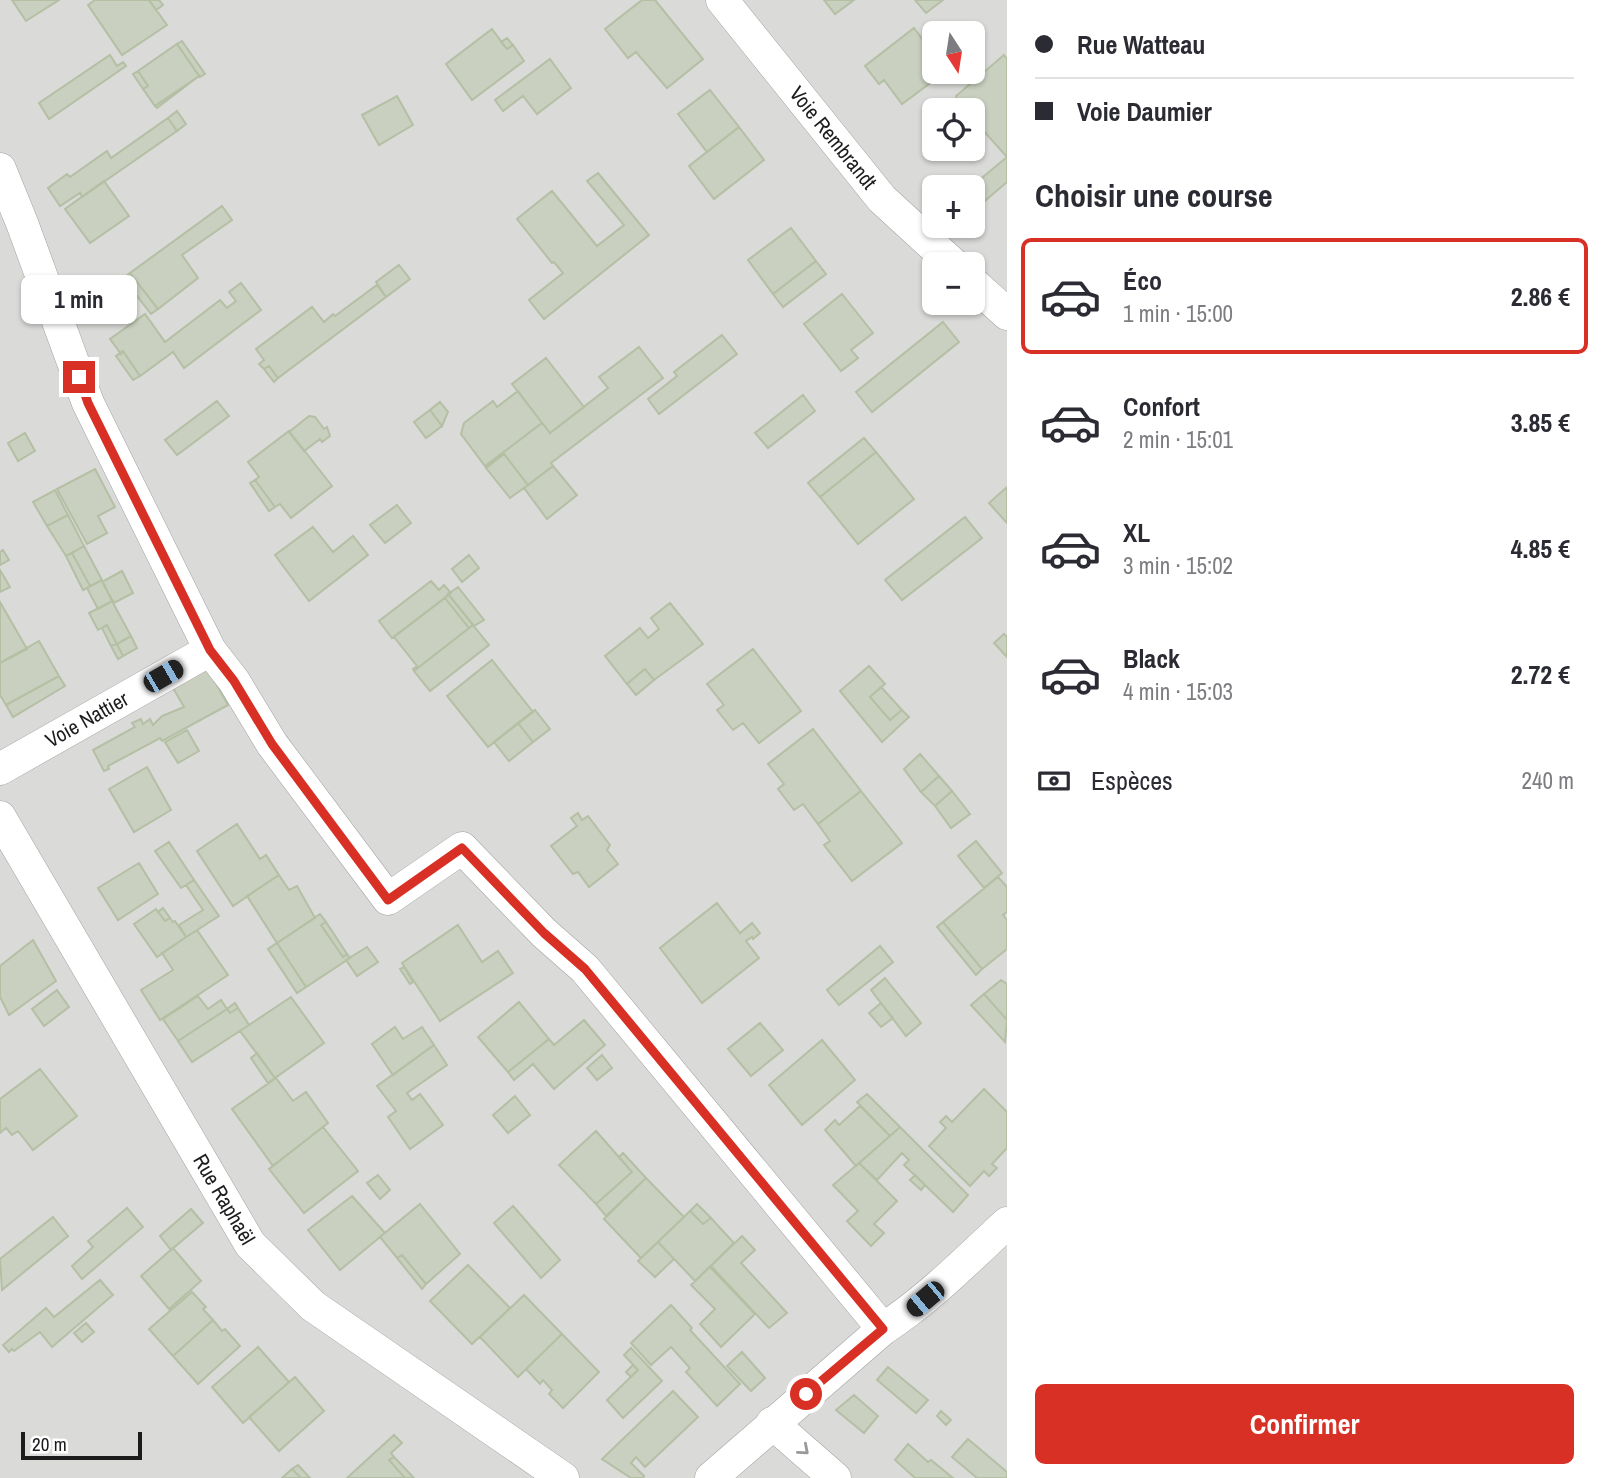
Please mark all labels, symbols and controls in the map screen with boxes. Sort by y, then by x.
north arrow [922,21,985,84]
map controls [922,21,985,315]
text: Rue Watteau [1077,27,1205,62]
street label: Voie Rembrandt [783,80,884,195]
text: Voie Daumier [1077,94,1212,129]
button: locate [922,98,985,161]
text: Choisir une course [1035,174,1273,217]
button: + [922,175,985,238]
button: − [922,252,985,315]
text: Éco [1123,263,1162,298]
icon: car [1039,265,1102,328]
callout: 1 min [21,276,137,324]
text: 2.86 € [1511,279,1570,314]
text: 1 min [54,284,104,315]
text: 1 min · 15:00 [1123,298,1233,329]
route end [63,361,95,393]
text: Confort [1123,389,1200,424]
icon: car [1039,391,1102,454]
text: 3.85 € [1511,405,1570,440]
text: 2 min · 15:01 [1123,424,1233,455]
text: XL [1123,515,1150,550]
icon: car [1039,517,1102,580]
text: 4.85 € [1511,531,1570,566]
text: 3 min · 15:02 [1123,550,1233,581]
text: Black [1123,641,1180,676]
icon: car [1039,643,1102,706]
car [140,656,187,696]
text: 2.72 € [1511,657,1570,692]
text: 4 min · 15:03 [1123,676,1233,707]
street label: Voie Nattier [40,684,134,754]
icon: cash [1035,762,1073,800]
text: Espèces [1091,763,1173,798]
text: 240 m [1522,765,1574,796]
street label: Rue Raphaël [186,1148,262,1250]
car [903,1277,948,1321]
route start [790,1378,822,1410]
button: Confirmer [1035,1384,1574,1464]
scale bar [21,1429,142,1461]
text: 20 m [32,1431,67,1457]
one-way arrow [796,1442,809,1454]

